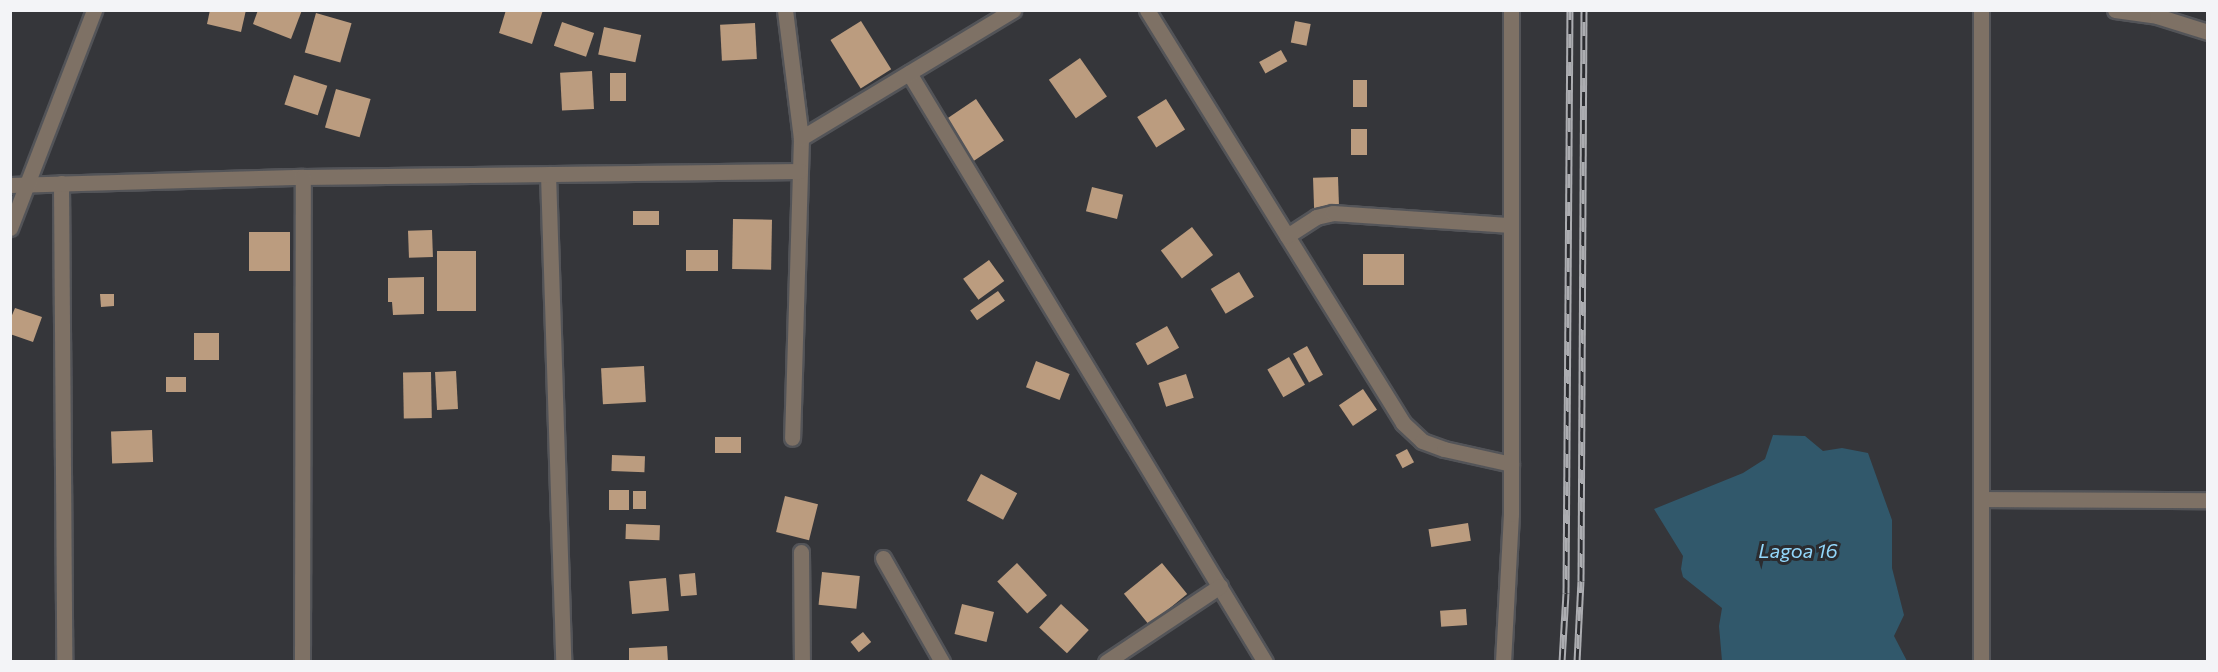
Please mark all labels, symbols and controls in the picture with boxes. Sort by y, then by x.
water label: Lagoa 16 [1758,538,1838,562]

